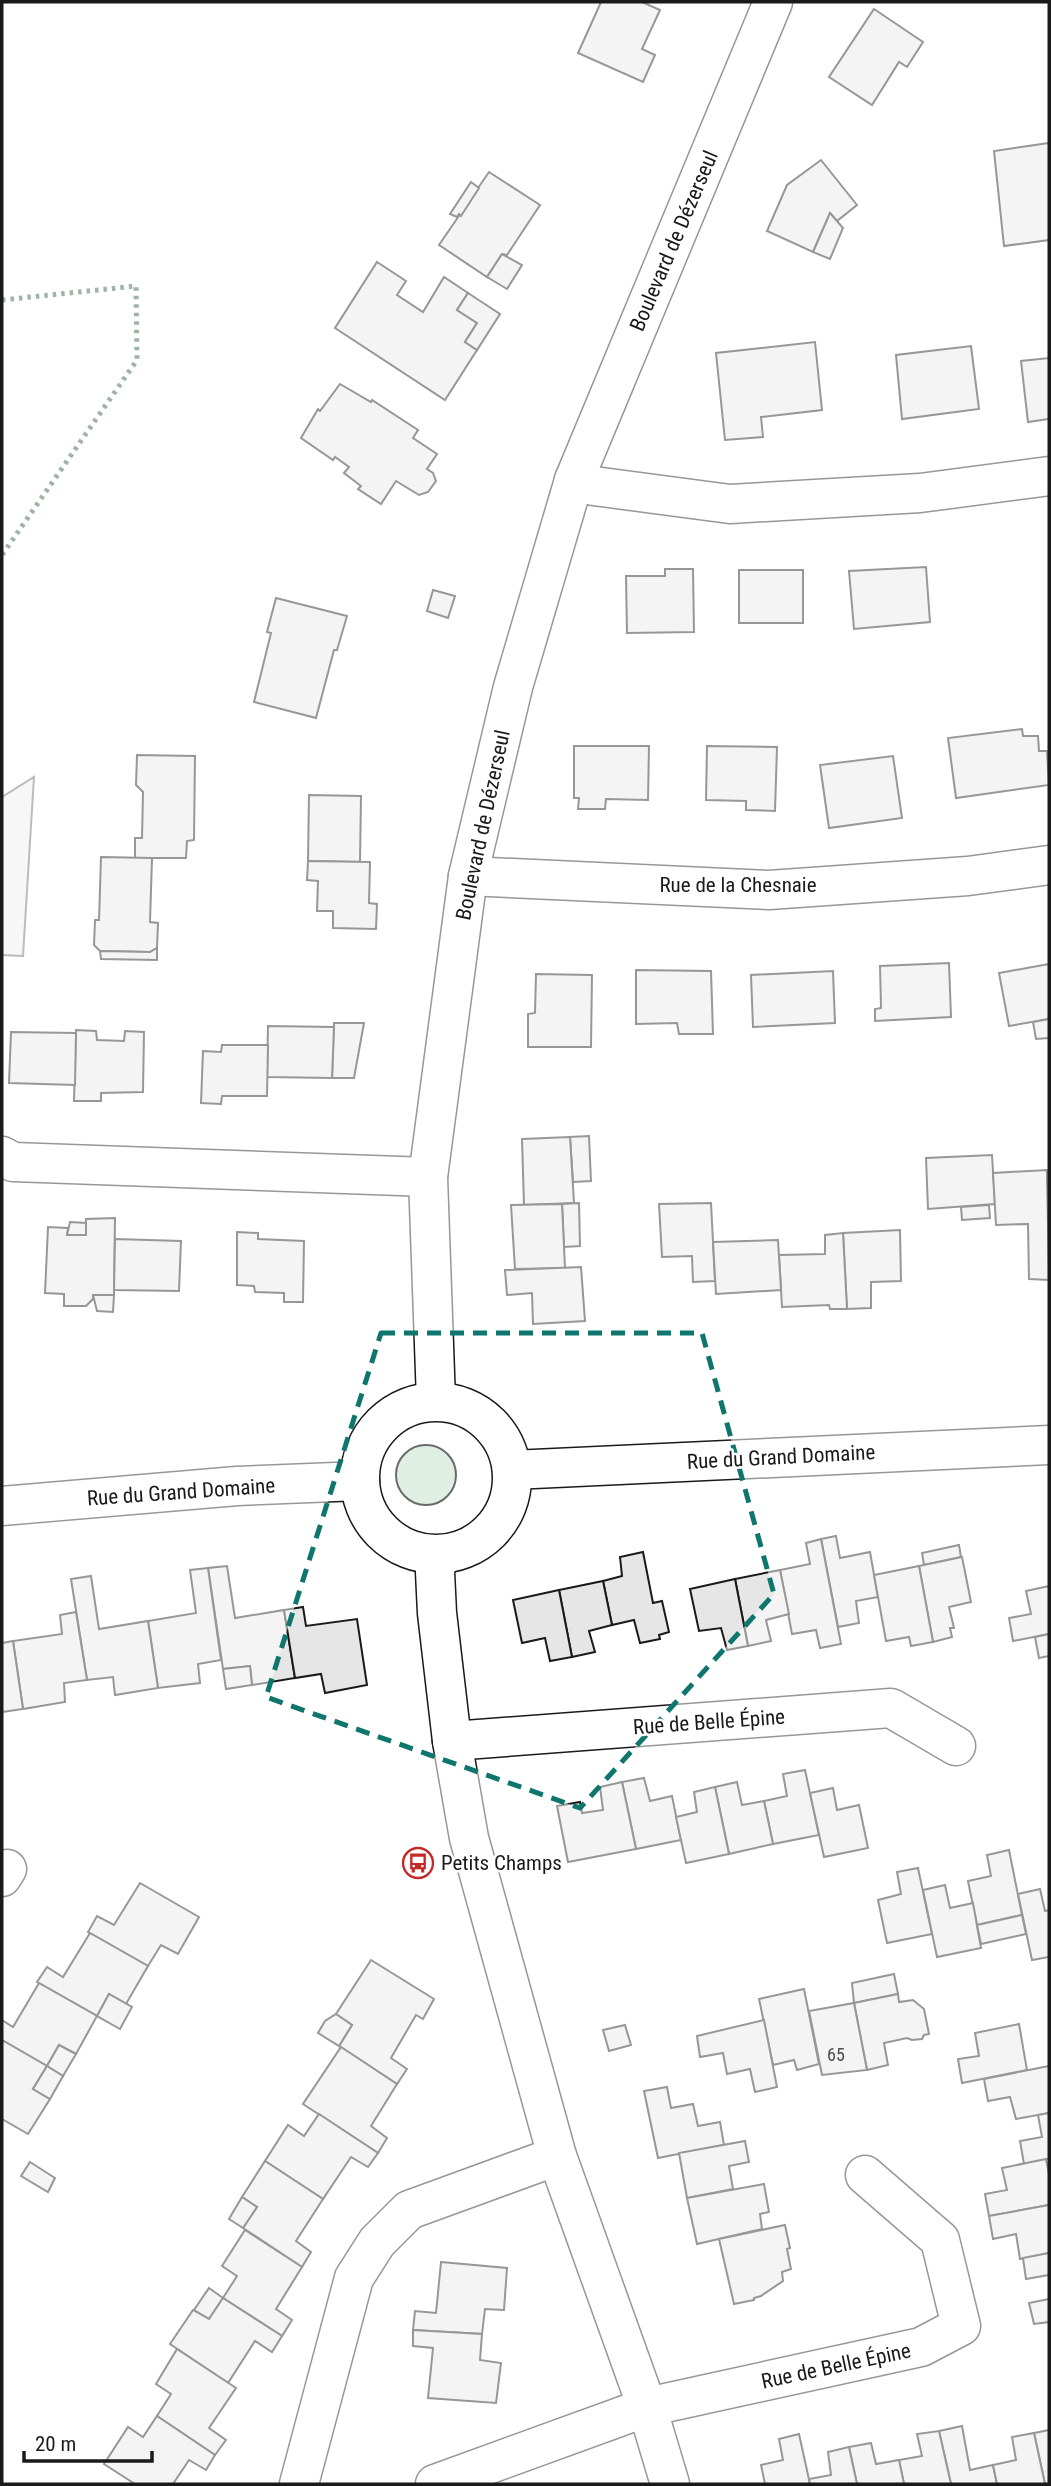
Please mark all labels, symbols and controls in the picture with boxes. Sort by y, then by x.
street label: Boulevard de Dézerseul [625,147,723,335]
street label: Boulevard de Dézerseul [451,728,515,922]
street label: Rue de la Chesnaie [659,873,817,897]
street label: Rue du Grand Domaine [686,1440,876,1474]
street label: Rue du Grand Domaine [86,1473,276,1511]
street label: Rue de Belle Épine [632,1705,786,1739]
bus stop icon: Petits Champs [401,1846,435,1880]
place label: Petits Champs [441,1851,562,1875]
house number: 65 [827,2044,845,2065]
street label: Rue de Belle Épine [759,2338,913,2394]
scale bar [24,2420,152,2464]
text: 20 m [35,2432,76,2456]

